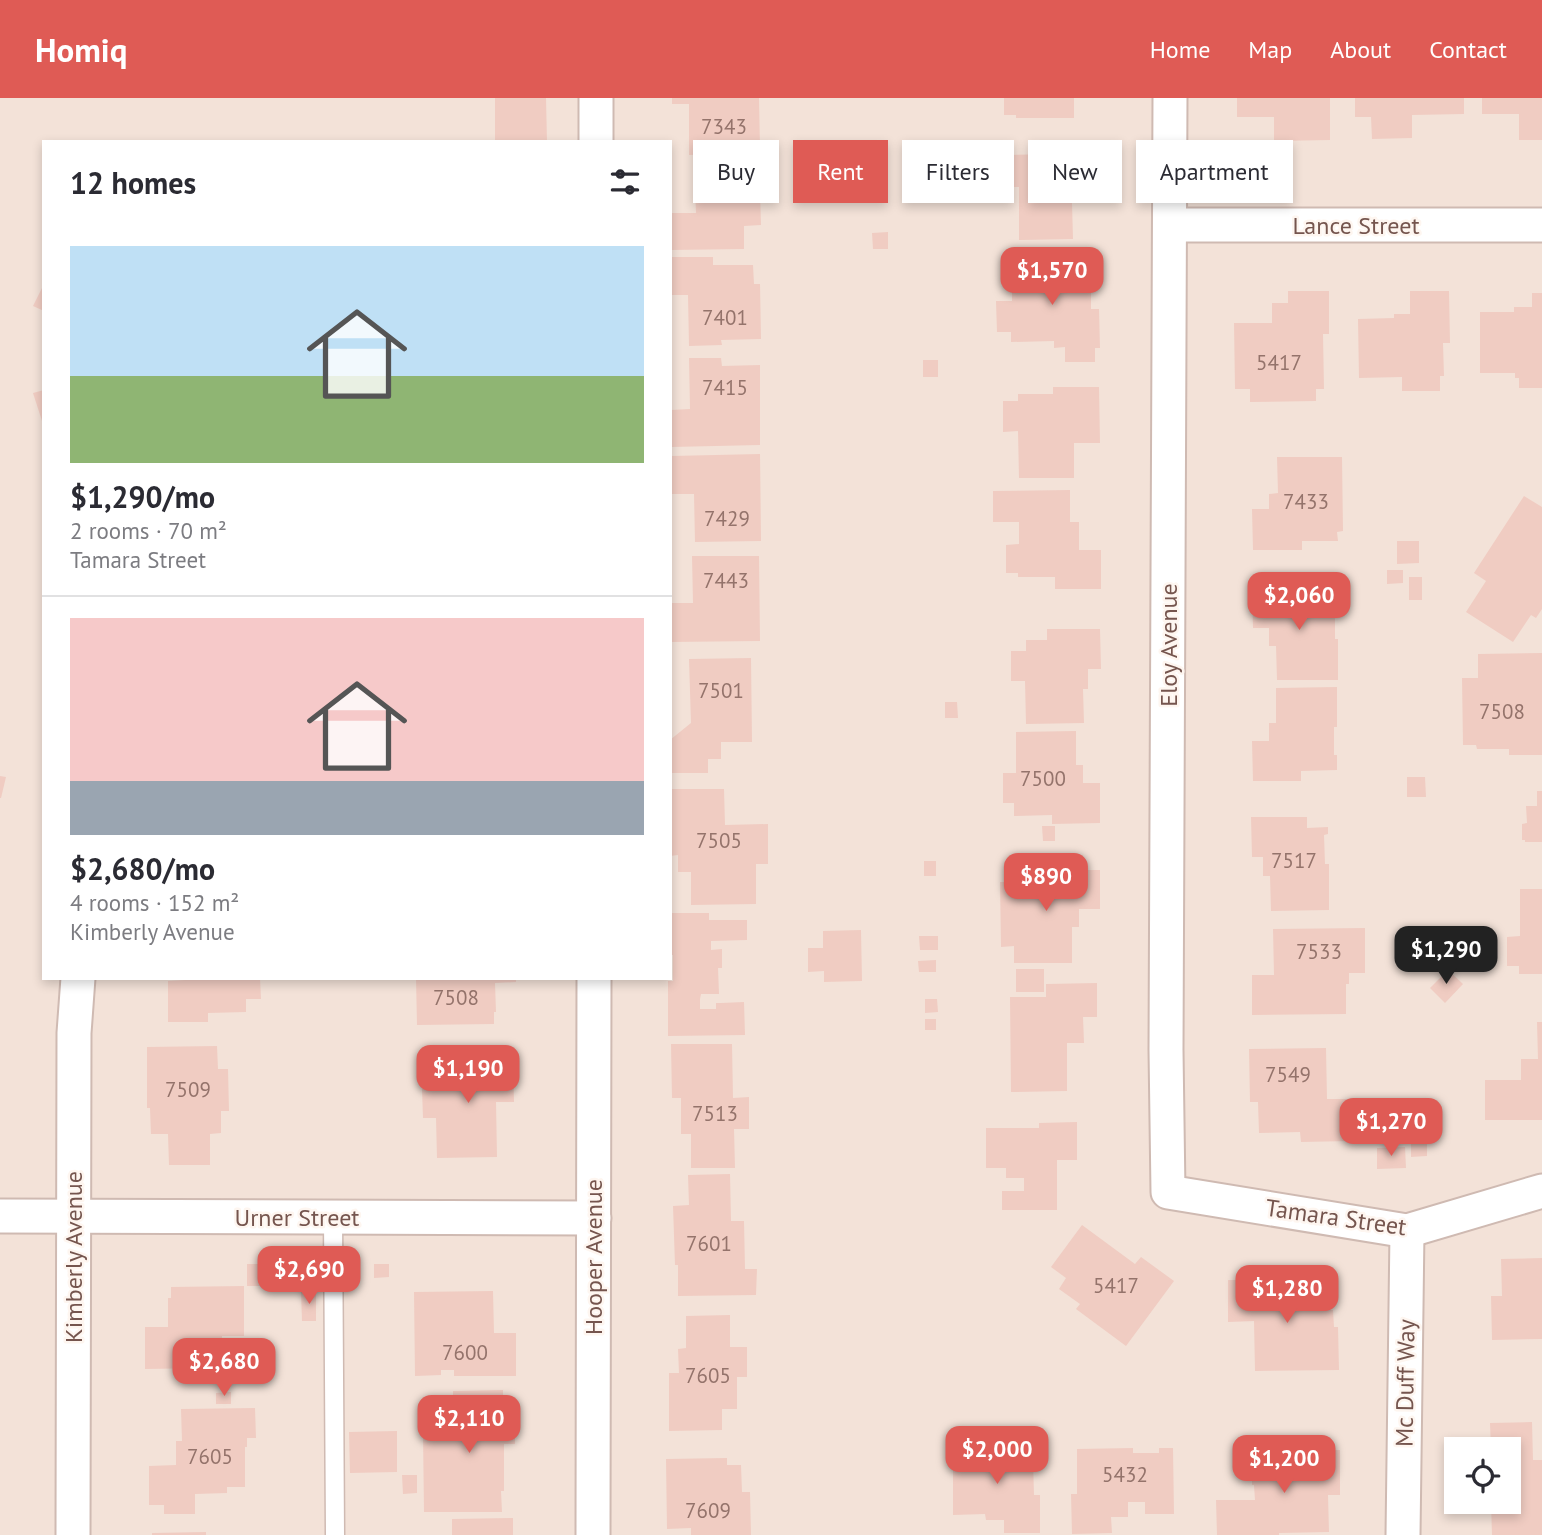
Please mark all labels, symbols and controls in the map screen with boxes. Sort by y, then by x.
text: Homiq [35,28,127,71]
text: Home [1150,34,1210,65]
text: Map [1248,34,1292,65]
text: About [1330,34,1391,65]
text: Contact [1429,34,1507,65]
house number: 7343 [701,113,747,140]
chip: Buy [693,140,779,203]
chip: Rent [793,140,888,203]
chip: Filters [902,140,1014,203]
chip: New [1028,140,1122,203]
chip: Apartment [1136,140,1293,203]
text: 12 homes [70,163,196,202]
icon: filters [606,163,644,201]
street label: Lance Street [1292,210,1420,241]
pin: $1,570 [995,248,1109,307]
text: $1,570 [1016,255,1088,284]
icon: home [294,291,420,417]
house number: 7401 [702,304,748,331]
house number: 5417 [1256,349,1302,376]
house number: 7415 [702,374,748,401]
text: $1,290/mo [70,477,215,516]
house number: 7433 [1283,488,1329,515]
house number: 7429 [704,505,750,532]
text: 2 rooms · 70 m² [70,516,227,545]
text: Tamara Street [70,545,206,574]
house number: 7443 [703,567,749,594]
pin: $2,060 [1242,573,1356,632]
text: $2,060 [1263,580,1335,609]
street label: Eloy Avenue [1153,583,1184,707]
icon: home [294,663,420,789]
house number: 7501 [698,677,744,704]
house number: 7508 [1479,698,1525,725]
house number: 7500 [1020,765,1066,792]
house number: 7505 [696,827,742,854]
house number: 7517 [1271,847,1317,874]
text: $2,680/mo [70,849,215,888]
pin: $890 [1005,854,1087,913]
text: $890 [1020,861,1072,890]
text: 4 rooms · 152 m² [70,888,239,917]
text: Kimberly Avenue [70,917,235,946]
pin: $1,290 [1389,926,1503,986]
text: $1,290 [1410,934,1482,963]
house number: 7533 [1296,938,1342,965]
house number: 7508 [433,984,479,1011]
pin: $1,190 [411,1046,525,1105]
text: $1,190 [432,1053,504,1082]
house number: 7549 [1265,1061,1311,1088]
house number: 7509 [165,1076,211,1103]
pin: $1,270 [1334,1098,1448,1158]
house number: 7513 [692,1100,738,1127]
text: $1,270 [1355,1106,1427,1135]
street label: Kimberly Avenue [58,1171,89,1343]
street label: Hooper Avenue [578,1179,609,1335]
street label: Tamara Street [1264,1192,1408,1242]
street label: Urner Street [235,1202,360,1233]
house number: 7601 [686,1230,732,1257]
pin: $2,690 [252,1246,366,1306]
text: $2,690 [273,1254,345,1283]
pin: $1,280 [1230,1266,1344,1325]
house number: 5417 [1093,1272,1139,1299]
text: $1,280 [1251,1273,1323,1302]
street label: Mc Duff Way [1388,1319,1422,1447]
pin: $2,680 [167,1338,281,1398]
house number: 7600 [442,1339,488,1366]
text: $2,680 [188,1346,260,1375]
house number: 7605 [685,1362,731,1389]
pin: $2,110 [412,1396,526,1455]
text: $2,110 [433,1403,505,1432]
pin: $2,000 [940,1426,1054,1486]
text: $2,000 [961,1434,1033,1463]
pin: $1,200 [1227,1436,1341,1495]
map controls [1444,1437,1521,1514]
button: locate [1444,1437,1521,1514]
house number: 7605 [187,1443,233,1470]
text: $1,200 [1248,1443,1320,1472]
house number: 5432 [1102,1461,1148,1488]
house number: 7609 [685,1497,731,1524]

